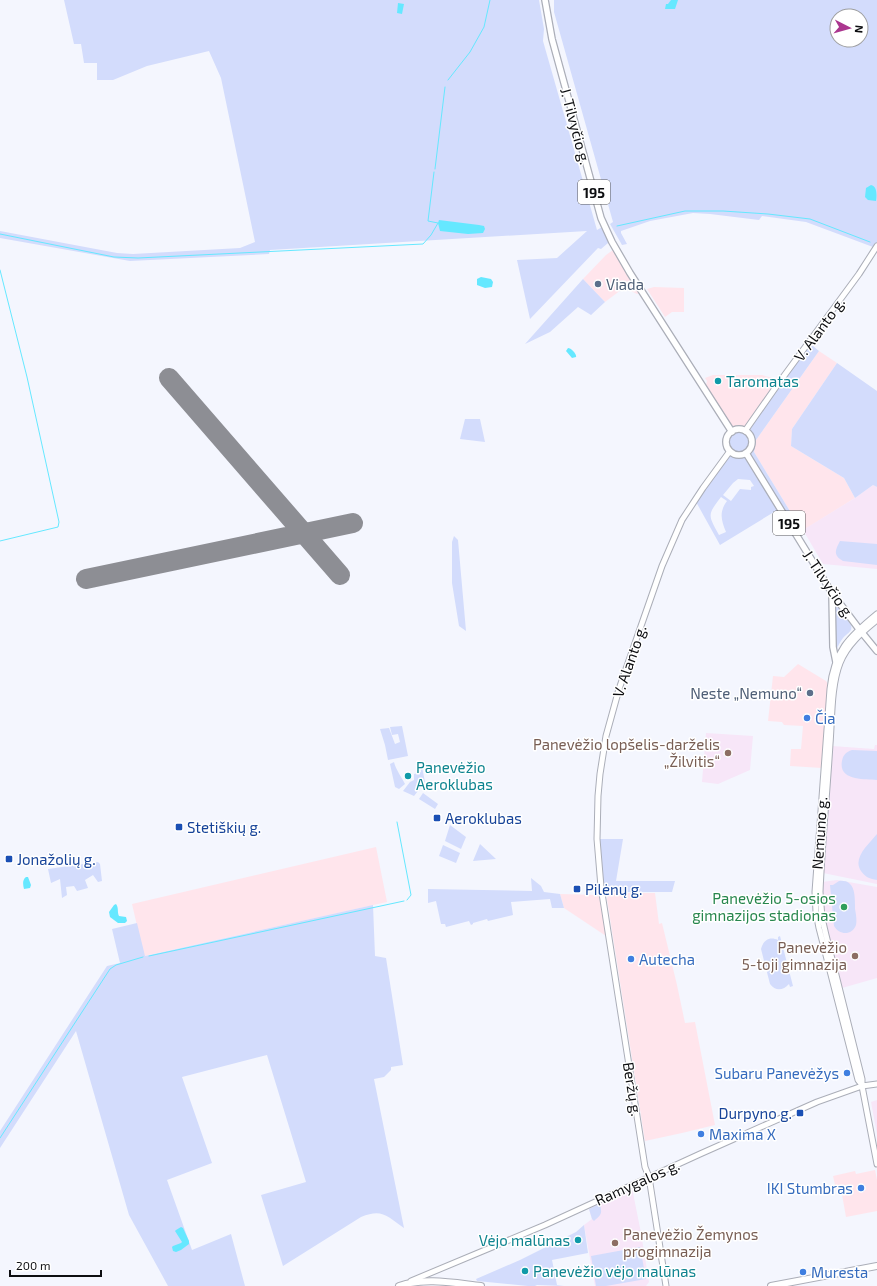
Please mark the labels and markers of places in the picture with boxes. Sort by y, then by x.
place label: Viada [606,275,644,293]
marker: Viada [593,279,603,289]
place label: Taromatas [726,372,799,390]
marker: Taromatas [713,376,723,386]
place label: Neste „Nemuno“ [690,684,802,702]
marker: Neste „Nemuno“ [805,688,815,698]
place label: Čia [815,709,836,727]
marker: Čia [802,713,812,723]
place label: Panevėžio lopšelis-darželis „Žilvitis“ [533,735,720,770]
marker: Panevėžio lopšelis-darželis „Žilvitis“ [723,748,733,758]
place label: Panevėžio Aeroklubas [416,758,493,793]
marker: Panevėžio Aeroklubas [403,771,413,781]
place label: Aeroklubas [445,809,522,827]
marker: Aeroklubas [432,813,442,823]
place label: Stetiškių g. [187,818,261,836]
marker: Stetiškių g. [174,822,184,832]
place label: Jonažolių g. [17,850,96,868]
marker: Jonažolių g. [4,854,14,864]
place label: Pilėnų g. [585,880,643,898]
marker: Pilėnų g. [572,884,582,894]
place label: Panevėžio 5-osios gimnazijos stadionas [692,889,836,925]
marker: Panevėžio 5-osios gimnazijos stadionas [839,902,849,912]
place label: Panevėžio 5-toji gimnazija [742,938,847,974]
place label: Autecha [639,950,695,968]
marker: Panevėžio 5-toji gimnazija [850,951,860,961]
marker: Autecha [626,954,636,964]
place label: Subaru Panevėžys [714,1064,839,1082]
marker: Subaru Panevėžys [842,1068,852,1078]
place label: Durpyno g. [719,1104,792,1122]
marker: Durpyno g. [795,1108,805,1118]
place label: Maxima X [709,1125,776,1143]
marker: Maxima X [696,1129,706,1139]
place label: IKI Stumbras [767,1179,853,1197]
marker: IKI Stumbras [856,1183,866,1193]
place label: Panevėžio Žemynos progimnazija [623,1225,758,1261]
place label: Vėjo malūnas [479,1231,570,1250]
marker: Vėjo malūnas [573,1235,583,1245]
marker: Panevėžio Žemynos progimnazija [610,1238,620,1248]
place label: Panevėžio vėjo malūnas [533,1262,696,1281]
place label: Muresta [811,1263,868,1281]
marker: Panevėžio vėjo malūnas [520,1266,530,1276]
marker: Muresta [798,1267,808,1277]

